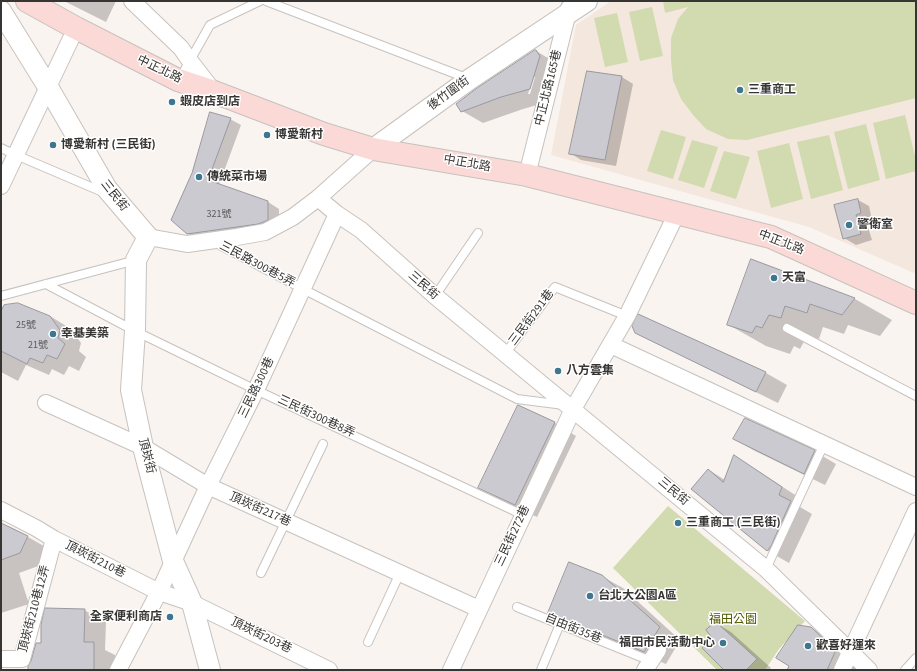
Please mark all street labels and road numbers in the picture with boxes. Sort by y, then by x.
street label: 中正北路165巷 [533,48,565,128]
street label: 中正北路 [134,53,184,87]
street label: 後竹圍街 [425,74,473,114]
street label: 中正北路 [442,153,492,175]
street label: 三民街 [97,177,131,215]
street label: 中正北路 [756,228,806,258]
street label: 三民路300巷5弄 [217,239,297,291]
street label: 三民街 [405,269,441,303]
street label: 三民街291巷 [506,287,558,349]
street label: 三民路300巷 [236,355,278,421]
street label: 三民街300巷8弄 [275,393,357,441]
street label: 頂崁街 [135,437,157,475]
street label: 三民街 [655,475,691,509]
street label: 頂崁街217巷 [227,490,293,530]
street label: 三民街272巷 [493,503,533,569]
street label: 頂崁街210巷 [62,539,128,581]
street label: 頂崁街210巷12弄 [16,564,54,654]
street label: 自由街35巷 [543,611,603,647]
street label: 頂崁街203巷 [228,615,294,657]

